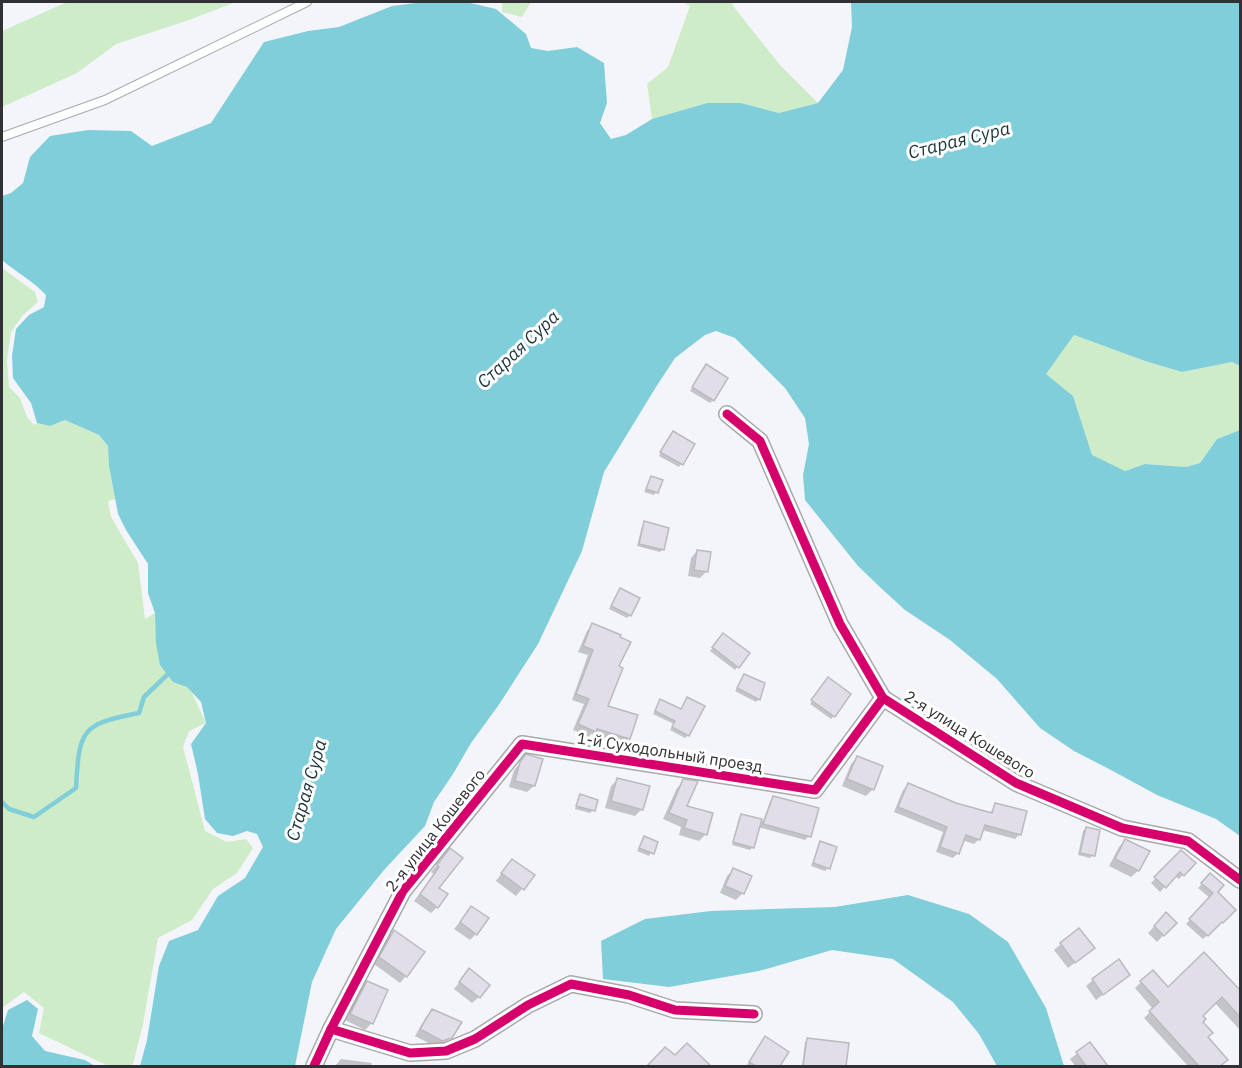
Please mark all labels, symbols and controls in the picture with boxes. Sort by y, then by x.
water label: Старая Сура [906,116,1012,164]
water label: Старая Сура [472,305,564,393]
street label: 2-я улица Кошевого [901,686,1039,782]
street label: 1-й Суходольный проезд [576,727,765,777]
water label: Старая Сура [281,737,331,843]
street label: 2-я улица Кошевого [381,764,489,896]

